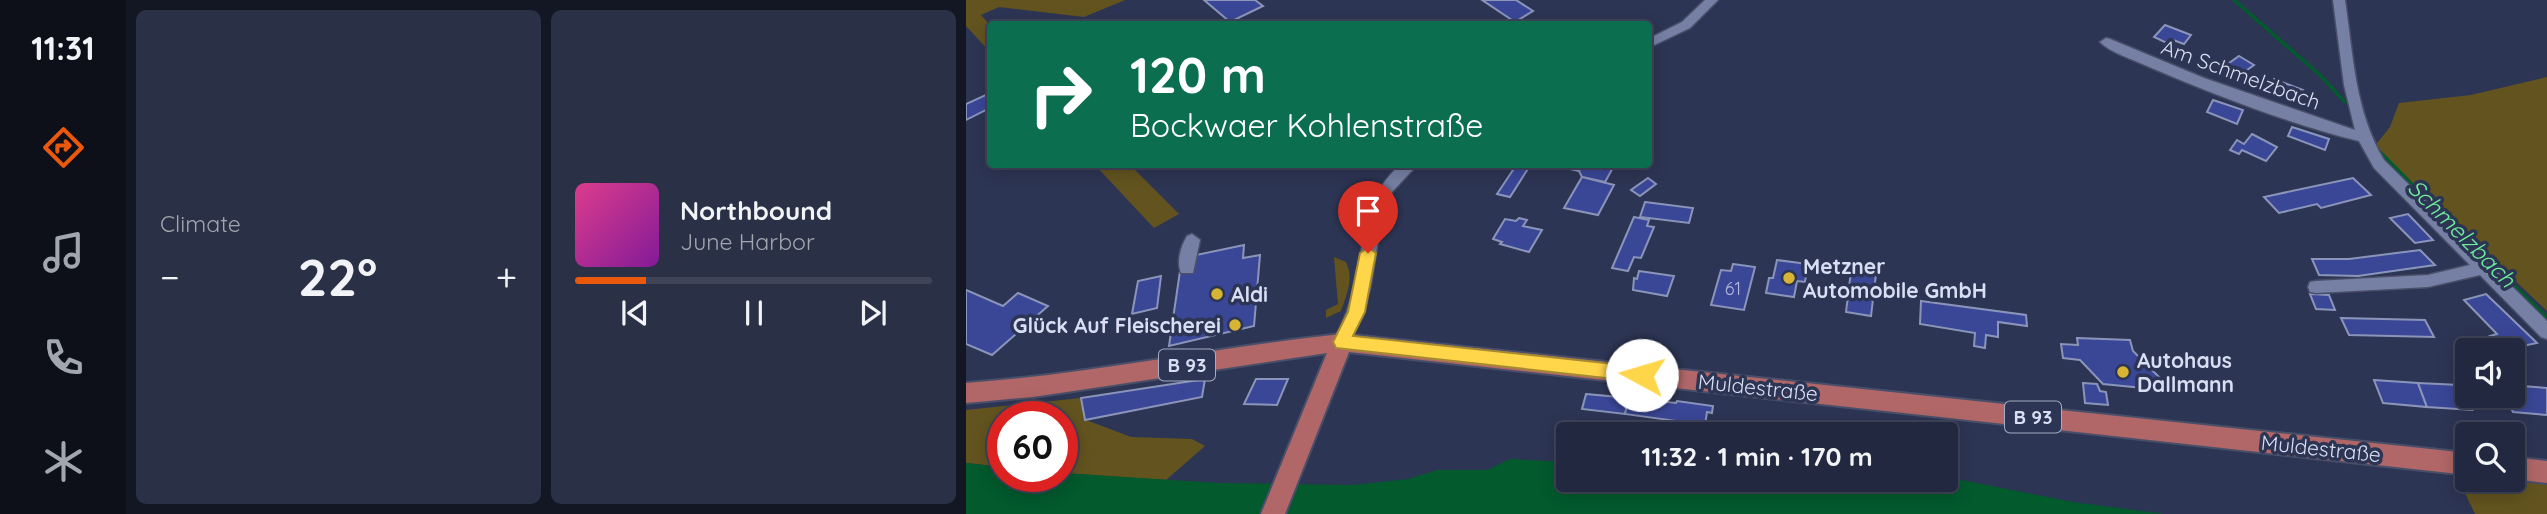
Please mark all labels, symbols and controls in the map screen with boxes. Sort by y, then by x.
text: 11:31 [31,28,95,68]
street label: Am Schmelzbach [2158,33,2324,115]
text: 120 m [1130,44,1266,105]
icon: right [1015,49,1106,140]
text: Bockwaer Kohlenstraße [1130,105,1483,145]
icon: directions [39,123,88,172]
water label: Schmelzbach [2402,173,2523,294]
pin [1338,181,1398,253]
icon: arrive [1349,192,1387,230]
text: Northbound [680,194,832,227]
text: Climate [160,209,241,238]
text: June Harbor [680,227,815,256]
icon: music [39,228,88,277]
text: 22° [298,244,377,309]
text: − [160,253,180,301]
text: + [496,253,517,301]
place label: Metzner Automobile GmbH [1803,253,1987,303]
marker: Metzner Automobile GmbH [1781,270,1797,286]
house number: 61 [1725,277,1741,300]
place label: Aldi [1231,281,1268,307]
marker: Aldi [1209,286,1225,302]
icon: previous [616,294,654,332]
icon: pause [735,294,773,332]
icon: next [854,294,892,332]
place label: Glück Auf Fleischerei [1013,312,1221,338]
marker: Glück Auf Fleischerei [1227,317,1243,333]
icon: phone [39,333,88,382]
position arrow [1605,338,1679,412]
map controls [2455,338,2525,492]
button: sound [2455,338,2525,408]
place label: Autohaus Dallmann [2137,347,2234,397]
road number: B 93 [1159,350,1215,380]
marker: Autohaus Dallmann [2115,364,2131,380]
street label: Muldestraße [1697,368,1819,406]
speed limit sign: 60 [987,401,1078,492]
road number: B 93 [2005,402,2061,432]
button: search [2455,422,2525,492]
street label: Muldestraße [2260,429,2382,467]
icon: climate [39,437,88,486]
text: 11:32 · 1 min · 170 m [1641,440,1873,473]

